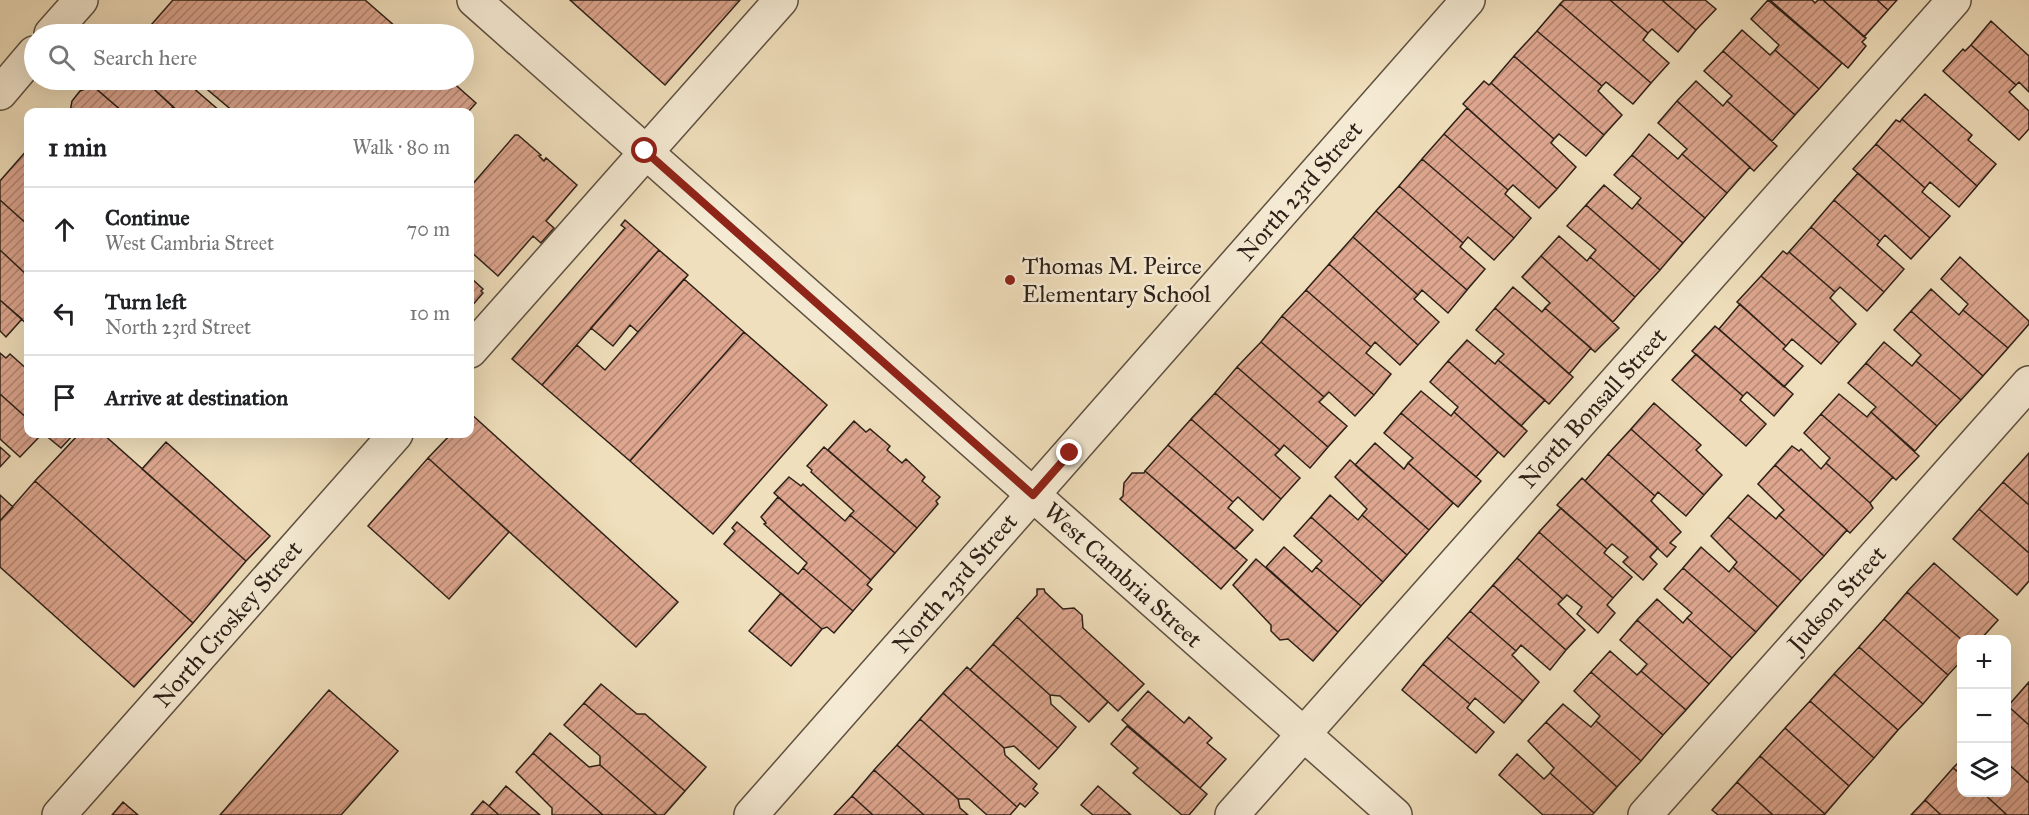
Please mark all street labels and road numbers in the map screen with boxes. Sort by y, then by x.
street label: North 23rd Street [1231,115,1369,267]
street label: North Bonsall Street [1513,321,1673,495]
street label: West Cambria Street [1038,496,1209,654]
street label: North 23rd Street [886,507,1024,659]
street label: North Croskey Street [147,534,309,714]
street label: Judson Street [1779,539,1893,661]

